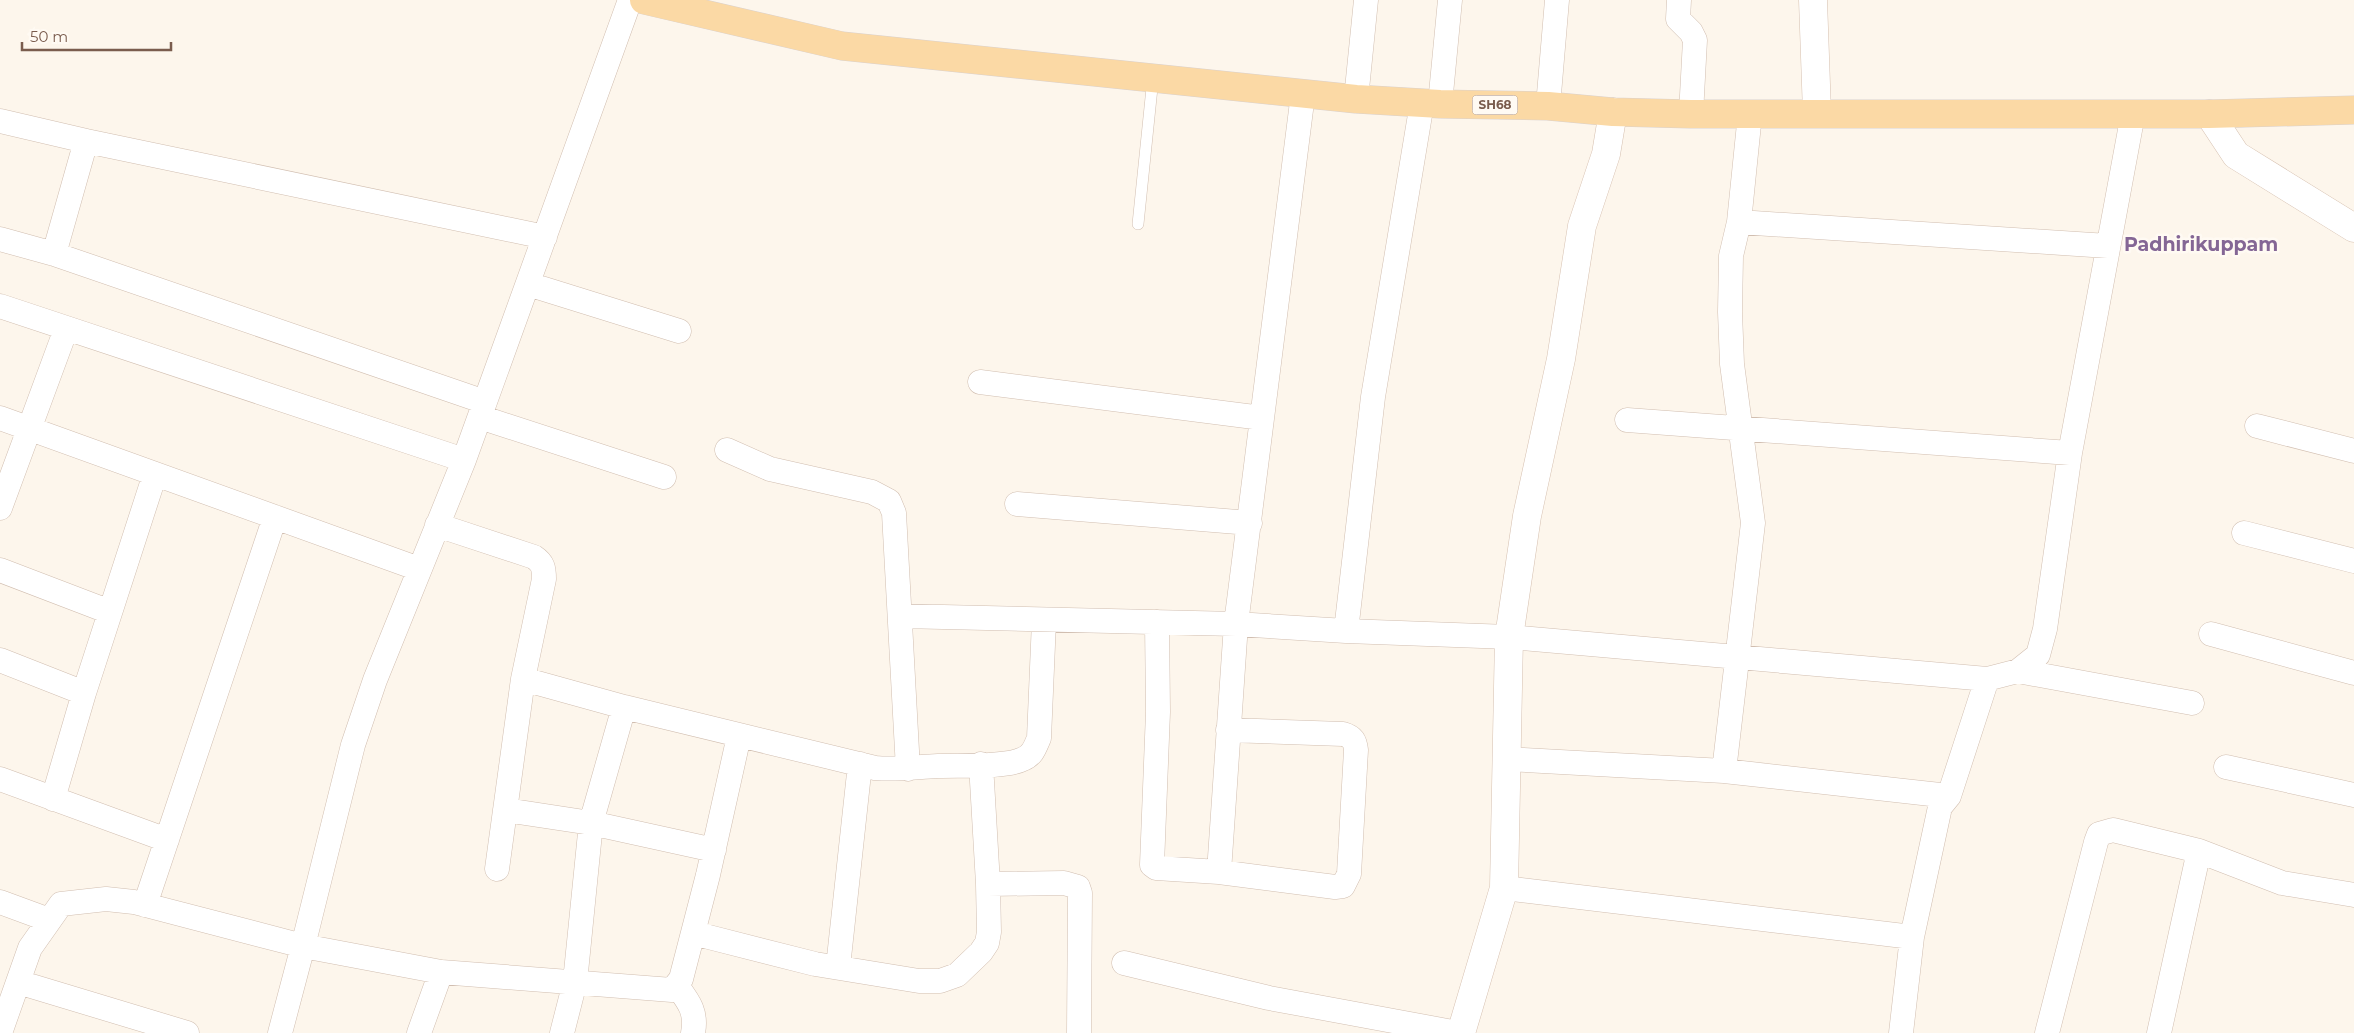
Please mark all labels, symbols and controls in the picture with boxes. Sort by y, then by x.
scale bar [22,20,171,52]
text: 50 m [30,27,68,46]
road number: SH68 [1472,96,1518,114]
district label: Padhirikuppam [2124,233,2278,256]

